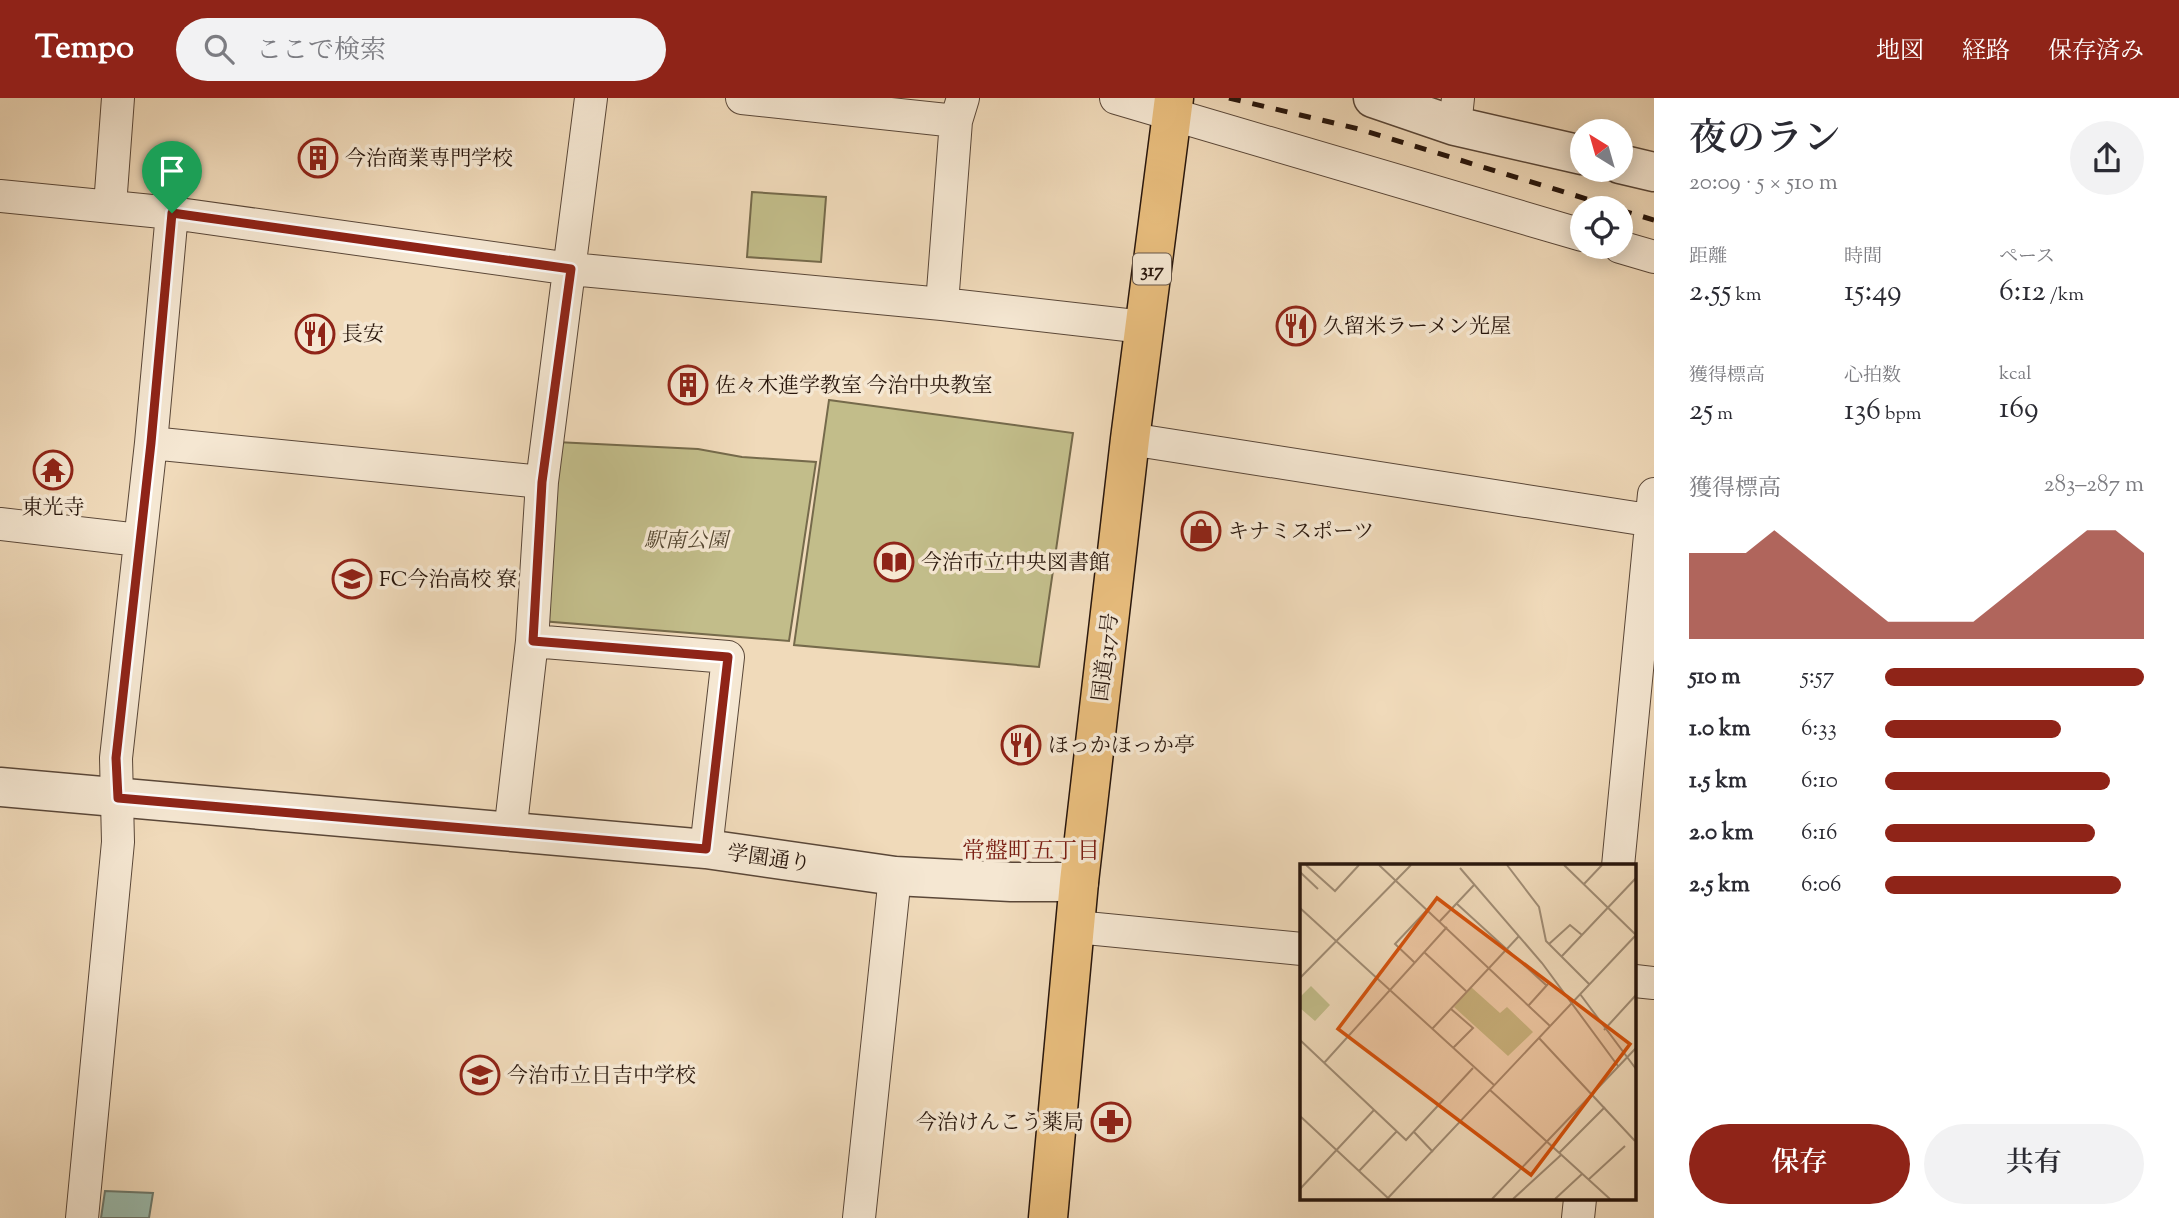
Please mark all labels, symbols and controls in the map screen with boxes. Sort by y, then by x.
search box [176,18,666,81]
text: Tempo [35,25,134,73]
icon: search [200,30,238,68]
text: ここで検索 [256,33,386,70]
text: 地図 [1876,35,1924,69]
text: 経路 [1962,35,2010,69]
text: 保存済み [2048,35,2144,69]
text: 夜のラン [1689,114,1841,168]
north arrow [1570,119,1633,182]
map controls [1570,119,1633,259]
button: share [2070,121,2144,195]
building icon: 今治商業専門学校 [297,137,339,179]
pin [142,141,202,213]
place label: 今治商業専門学校 [345,145,513,175]
icon: arrive [153,152,191,190]
text: 20:09 · 5 × 510 m [1689,167,1838,200]
button: locate [1570,196,1633,259]
text: 距離 [1689,244,1727,271]
text: 時間 [1844,244,1882,271]
text: ペース [1999,244,2055,271]
road number: 317 [1133,253,1171,284]
text: 2.55 [1689,271,1731,314]
text: 15:49 [1844,271,1902,314]
text: 6:12 [1999,271,2046,314]
text: km [1731,282,1762,309]
text: /km [2046,282,2084,309]
restaurant icon: 久留米ラーメン光屋 [1275,305,1317,347]
restaurant icon: 長安 [294,313,336,355]
place label: 久留米ラーメン光屋 [1323,313,1511,343]
place label: 長安 [342,321,384,351]
text: kcal [1999,361,2032,388]
text: 獲得標高 [1689,363,1765,390]
text: 心拍数 [1844,363,1901,390]
building icon: 佐々木進学教室 今治中央教室 [667,364,709,406]
place label: 佐々木進学教室 今治中央教室 [715,372,992,402]
text: 169 [1999,388,2039,431]
text: 25 [1689,390,1713,433]
text: 136 [1844,390,1881,433]
text: m [1713,401,1733,428]
text: bpm [1881,401,1921,428]
temple icon: 東光寺 [32,449,74,491]
text: 283–287 m [2044,469,2144,502]
text: 獲得標高 [1689,473,1781,506]
place label: 東光寺 [22,494,85,524]
shop icon: キナミスポーツ [1180,510,1222,552]
place label: キナミスポーツ [1228,518,1374,548]
park label: 駅南公園 [644,527,731,557]
library icon: 今治市立中央図書館 [873,541,915,583]
place label: 今治市立中央図書館 [921,549,1110,579]
school or university icon: FC今治高校 寮 [331,558,373,600]
place label: FC今治高校 寮 [379,566,517,596]
street label: 国道317号 [1087,611,1127,703]
text: 510 m [1689,661,1741,694]
text: 5:57 [1801,661,1834,694]
text: 1.0 km [1689,713,1751,746]
text: 6:33 [1801,713,1837,746]
restaurant icon: ほっかほっか亭 [1000,724,1042,766]
place label: ほっかほっか亭 [1048,732,1195,762]
text: 1.5 km [1689,765,1747,798]
text: 6:10 [1801,765,1838,798]
text: 2.0 km [1689,817,1754,850]
text: 6:16 [1801,817,1837,850]
district label: 常盤町五丁目 [962,836,1100,869]
street label: 学園通り [725,839,812,881]
inset map [1300,864,1636,1200]
text: 2.5 km [1689,869,1750,902]
text: 6:06 [1801,869,1842,902]
school or university icon: 今治市立日吉中学校 [459,1054,501,1096]
place label: 今治市立日吉中学校 [507,1062,696,1092]
pharmacy icon: 今治けんこう薬局 [1090,1101,1132,1143]
place label: 今治けんこう薬局 [916,1109,1084,1139]
button: 保存 [1689,1124,1910,1204]
button: 共有 [1924,1124,2144,1204]

